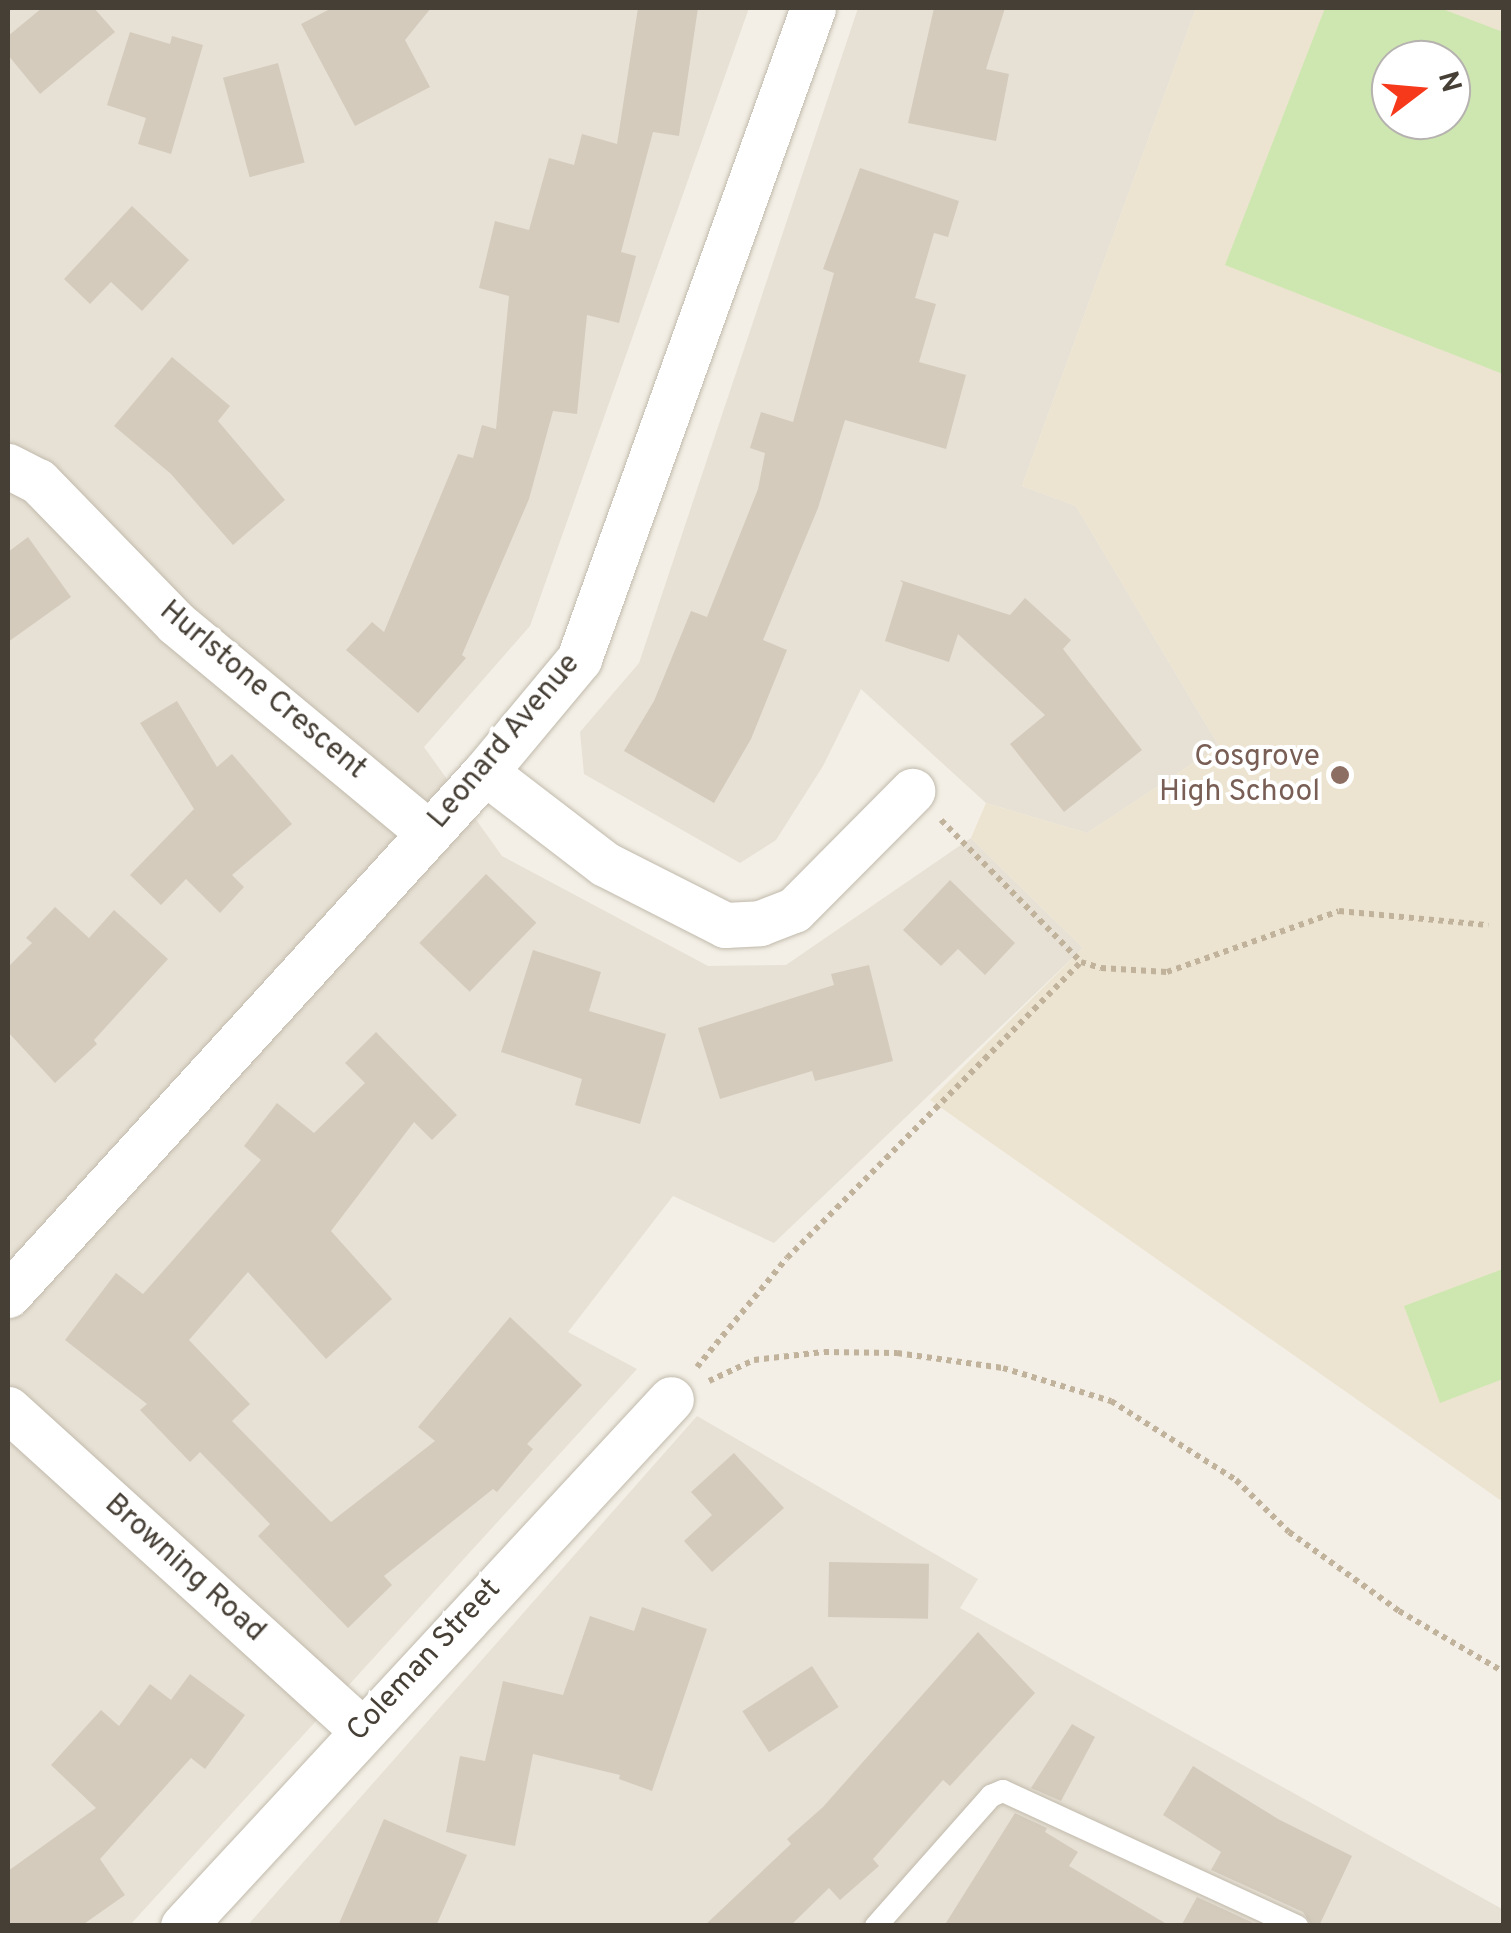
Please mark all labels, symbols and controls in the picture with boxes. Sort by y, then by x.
north arrow [1371,40,1471,140]
text: N [1428,68,1468,97]
street label: Hurlstone Crescent [151,594,373,788]
street label: Leonard Avenue [421,647,589,837]
place label: Cosgrove High School [1159,740,1320,810]
marker: Cosgrove High School [1329,764,1351,786]
street label: Browning Road [96,1487,272,1651]
street label: Coleman Street [341,1572,509,1750]

